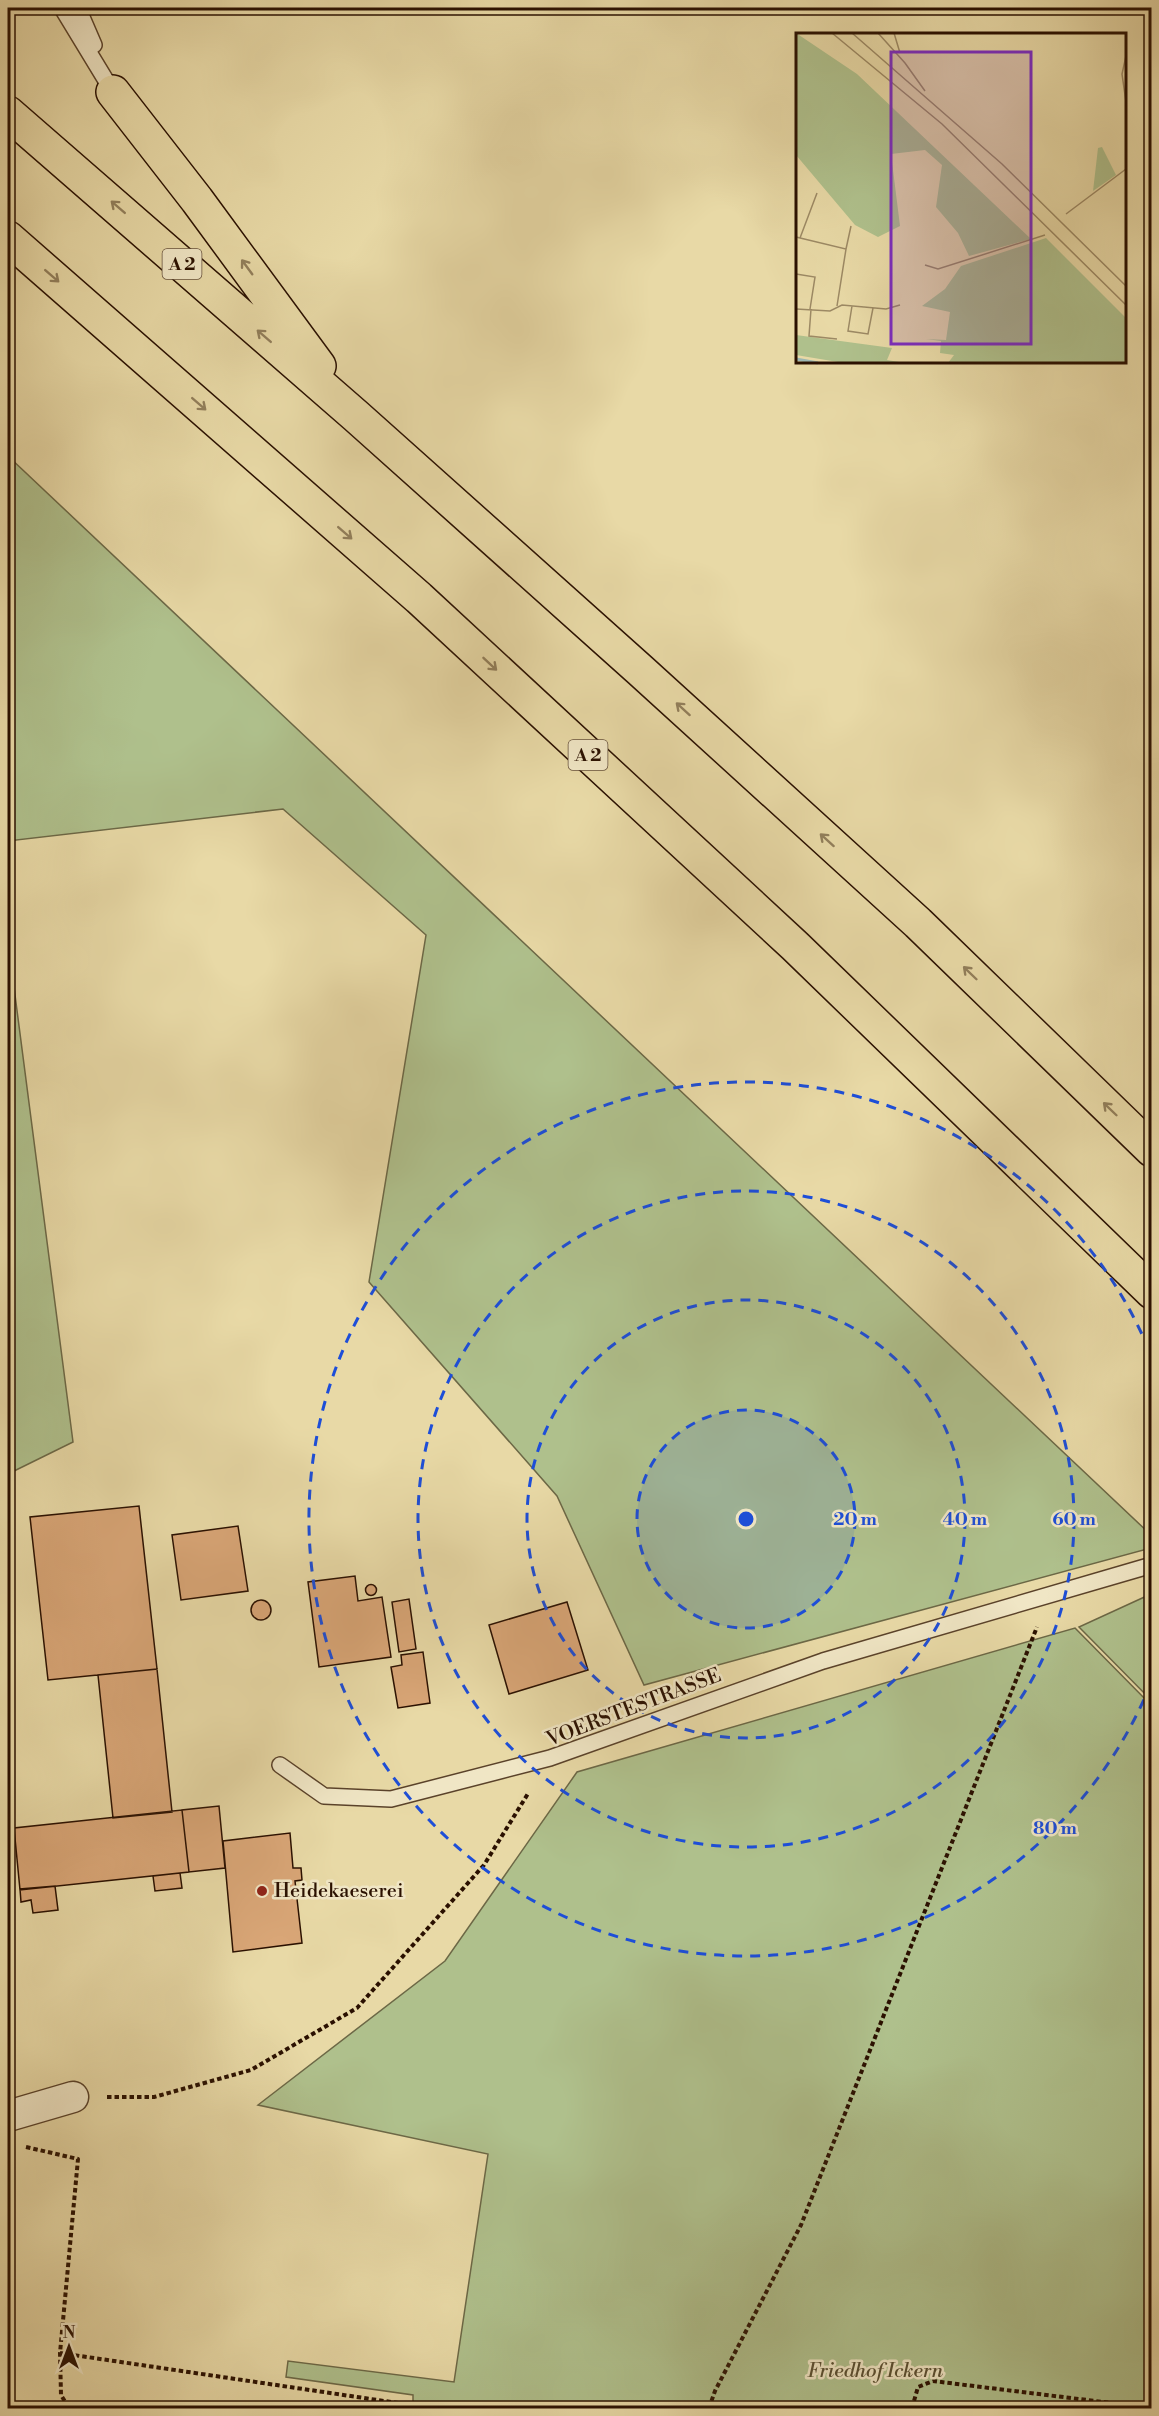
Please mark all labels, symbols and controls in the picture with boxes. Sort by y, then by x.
inset map [796,33,1126,363]
one-way arrow [111,200,126,214]
road number: A 2 [162,249,201,279]
one-way arrow [241,260,253,276]
one-way arrow [44,269,59,283]
one-way arrow [257,329,272,343]
one-way arrow [191,397,206,411]
one-way arrow [337,526,352,540]
one-way arrow [482,657,497,671]
one-way arrow [676,702,691,716]
road number: A 2 [568,740,608,770]
one-way arrow [820,833,835,847]
one-way arrow [962,966,977,980]
one-way arrow [1102,1102,1117,1116]
text: 20 m [833,1508,877,1531]
text: 40 m [943,1508,988,1531]
text: 60 m [1052,1508,1096,1531]
centre of rings [736,1509,756,1529]
street label: VOERSTESTRASSE [542,1663,725,1753]
text: 80 m [1033,1817,1078,1840]
place label: Heidekaeserei [274,1879,404,1904]
marker: Heidekaeserei [255,1884,269,1898]
north arrow [39,2317,99,2377]
text: N [63,2323,76,2343]
park label: Friedhof Ickern [807,2359,944,2384]

